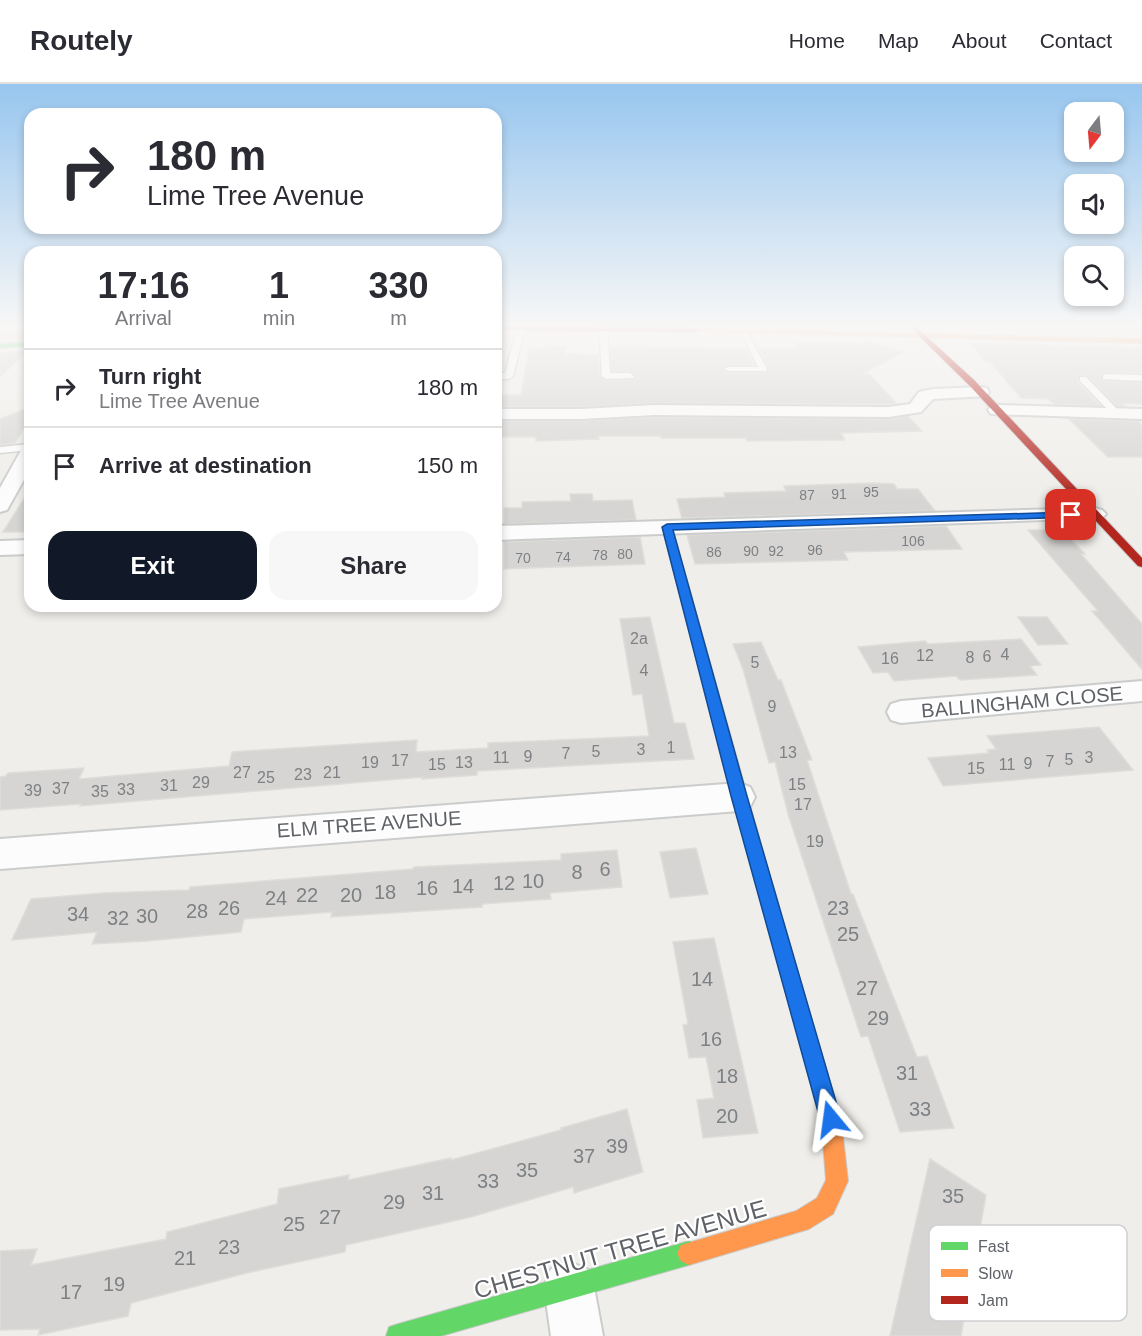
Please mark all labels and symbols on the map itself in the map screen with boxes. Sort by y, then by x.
north arrow [1064,102,1124,162]
house number: 95 [863,484,879,500]
house number: 91 [831,486,847,502]
house number: 87 [799,487,815,503]
pin [1045,489,1096,540]
house number: 106 [901,533,925,549]
house number: 96 [807,542,823,558]
house number: 90 [743,543,759,559]
house number: 92 [768,543,784,559]
house number: 86 [706,544,722,560]
house number: 80 [617,546,633,562]
house number: 78 [592,547,608,563]
house number: 74 [555,549,571,565]
house number: 70 [515,550,531,566]
house number: 2a [630,630,648,647]
house number: 4 [1001,646,1010,663]
house number: 12 [916,647,934,664]
house number: 6 [983,648,992,665]
house number: 8 [966,649,975,666]
house number: 16 [881,650,899,667]
house number: 5 [751,654,760,671]
house number: 4 [640,662,649,679]
street label: BALLINGHAM CLOSE [920,682,1124,722]
house number: 9 [768,698,777,715]
house number: 1 [667,739,676,756]
house number: 3 [637,741,646,758]
house number: 5 [592,743,601,760]
house number: 13 [779,744,797,761]
house number: 7 [562,745,571,762]
house number: 9 [524,748,533,765]
house number: 11 [493,749,509,766]
house number: 3 [1085,749,1094,766]
house number: 5 [1065,751,1074,768]
house number: 17 [391,752,409,769]
house number: 7 [1046,753,1055,770]
house number: 19 [361,754,379,771]
house number: 13 [455,754,473,771]
house number: 9 [1024,755,1033,772]
house number: 15 [428,756,446,773]
house number: 11 [999,756,1015,773]
house number: 15 [967,760,985,777]
house number: 27 [233,764,251,781]
house number: 21 [323,764,341,781]
house number: 23 [294,766,312,783]
house number: 25 [257,769,275,786]
house number: 29 [192,774,210,791]
house number: 15 [788,776,806,793]
house number: 31 [160,777,178,794]
house number: 37 [52,780,70,797]
house number: 33 [117,781,135,798]
house number: 39 [24,782,42,799]
house number: 35 [91,783,109,800]
house number: 17 [794,796,812,813]
street label: ELM TREE AVENUE [276,807,462,841]
house number: 19 [806,833,824,850]
house number: 6 [599,858,611,880]
house number: 8 [571,861,583,883]
house number: 10 [522,870,544,892]
house number: 12 [493,872,515,894]
house number: 14 [452,875,474,897]
house number: 16 [416,877,438,899]
house number: 18 [374,881,396,903]
house number: 22 [296,884,318,906]
house number: 20 [340,884,362,906]
house number: 24 [265,887,287,909]
house number: 26 [218,897,240,919]
house number: 23 [827,897,849,919]
house number: 28 [186,900,208,922]
house number: 34 [67,903,89,925]
house number: 30 [136,905,158,927]
house number: 32 [107,907,129,929]
house number: 25 [837,923,859,945]
house number: 14 [691,968,713,990]
house number: 27 [856,977,878,999]
house number: 29 [867,1007,889,1029]
house number: 16 [700,1028,722,1050]
house number: 31 [896,1062,918,1084]
house number: 18 [716,1065,738,1087]
position arrow [799,1087,863,1151]
house number: 33 [909,1098,931,1120]
house number: 20 [716,1105,738,1127]
house number: 39 [606,1135,628,1157]
house number: 37 [573,1145,595,1167]
house number: 35 [516,1159,538,1181]
house number: 33 [477,1170,499,1192]
house number: 31 [422,1182,444,1204]
house number: 35 [942,1185,964,1207]
house number: 29 [383,1191,405,1213]
street label: CHESTNUT TREE AVENUE [471,1194,769,1304]
house number: 27 [319,1206,341,1228]
house number: 25 [283,1213,305,1235]
legend [929,1225,1127,1321]
house number: 23 [218,1236,240,1258]
text: Fast [978,1238,1010,1255]
house number: 21 [174,1247,196,1269]
text: Slow [978,1265,1013,1282]
house number: 19 [103,1273,125,1295]
house number: 17 [60,1281,82,1303]
text: Jam [978,1292,1008,1309]

